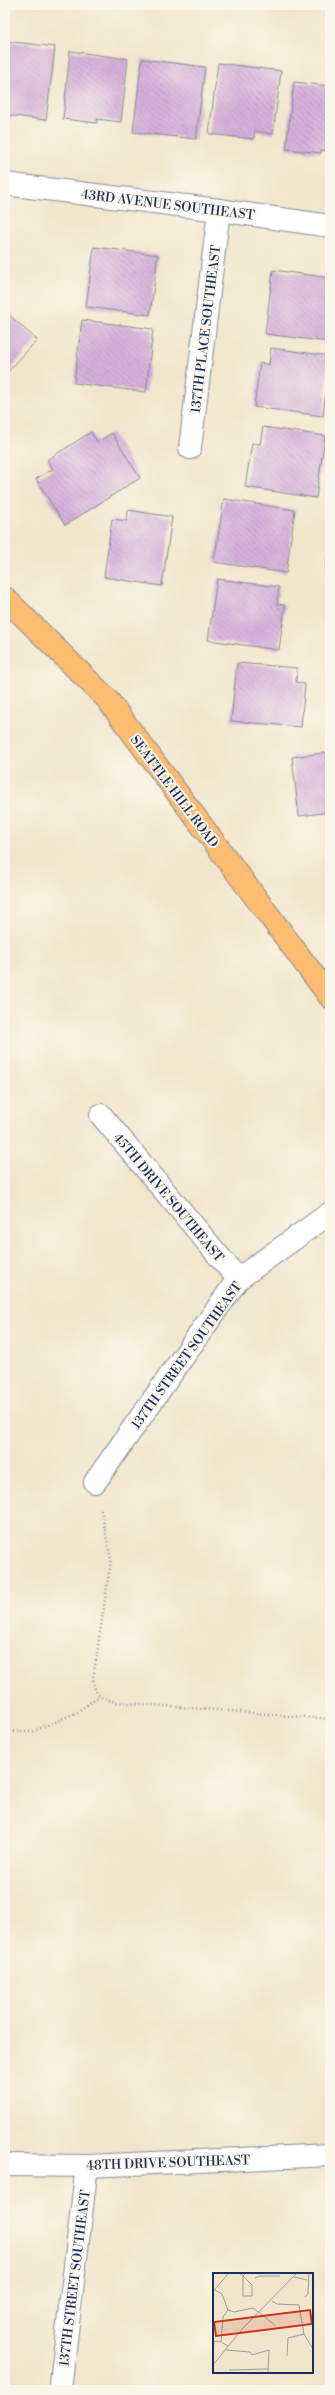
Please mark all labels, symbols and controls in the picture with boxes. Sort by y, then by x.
street label: 43RD AVENUE SOUTHEAST [80,186,255,224]
street label: 137TH PLACE SOUTHEAST [188,244,224,414]
street label: SEATTLE HILL ROAD [127,732,222,851]
street label: 45TH DRIVE SOUTHEAST [110,1130,227,1265]
street label: 137TH STREET SOUTHEAST [128,1279,245,1432]
street label: 48TH DRIVE SOUTHEAST [86,2152,250,2174]
street label: 137TH STREET SOUTHEAST [56,2189,94,2367]
inset map [213,2273,313,2373]

